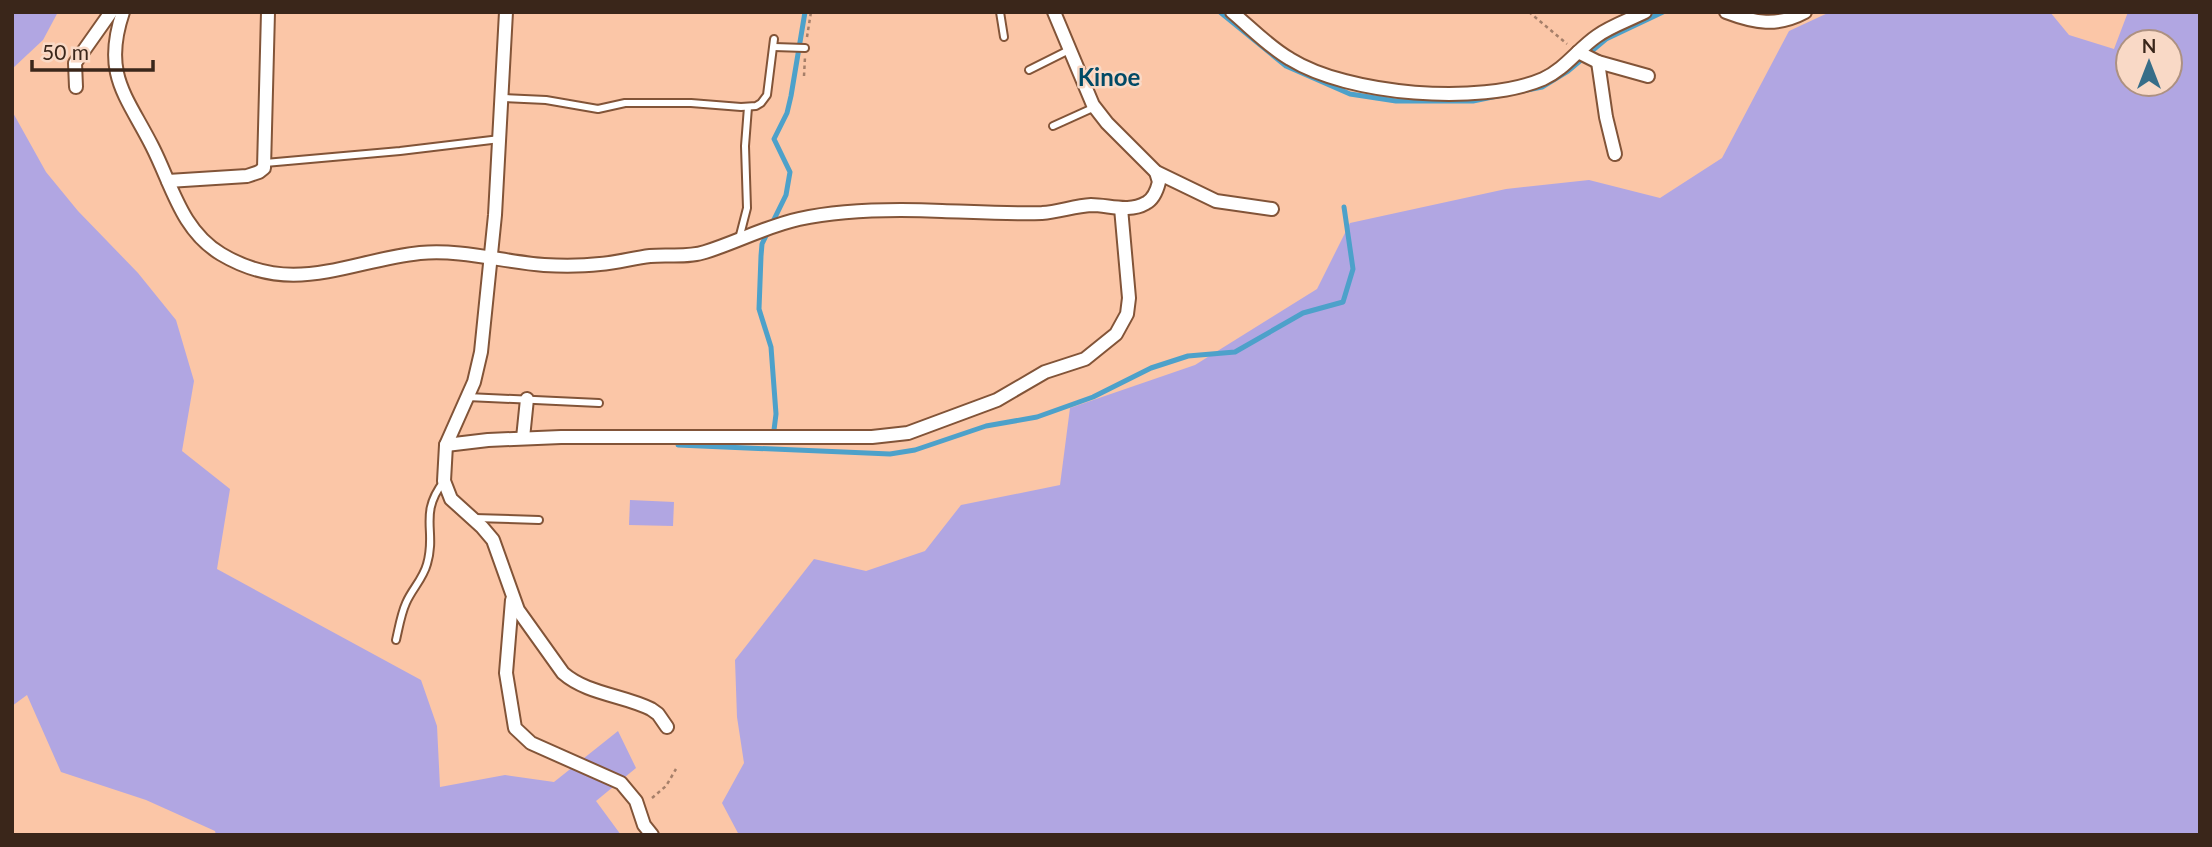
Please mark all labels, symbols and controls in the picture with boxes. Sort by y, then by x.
scale bar [32,28,152,72]
north arrow [2114,28,2184,98]
text: N [2142,34,2156,57]
text: 50 m [42,39,89,64]
district label: Kinoe [1078,62,1141,91]

